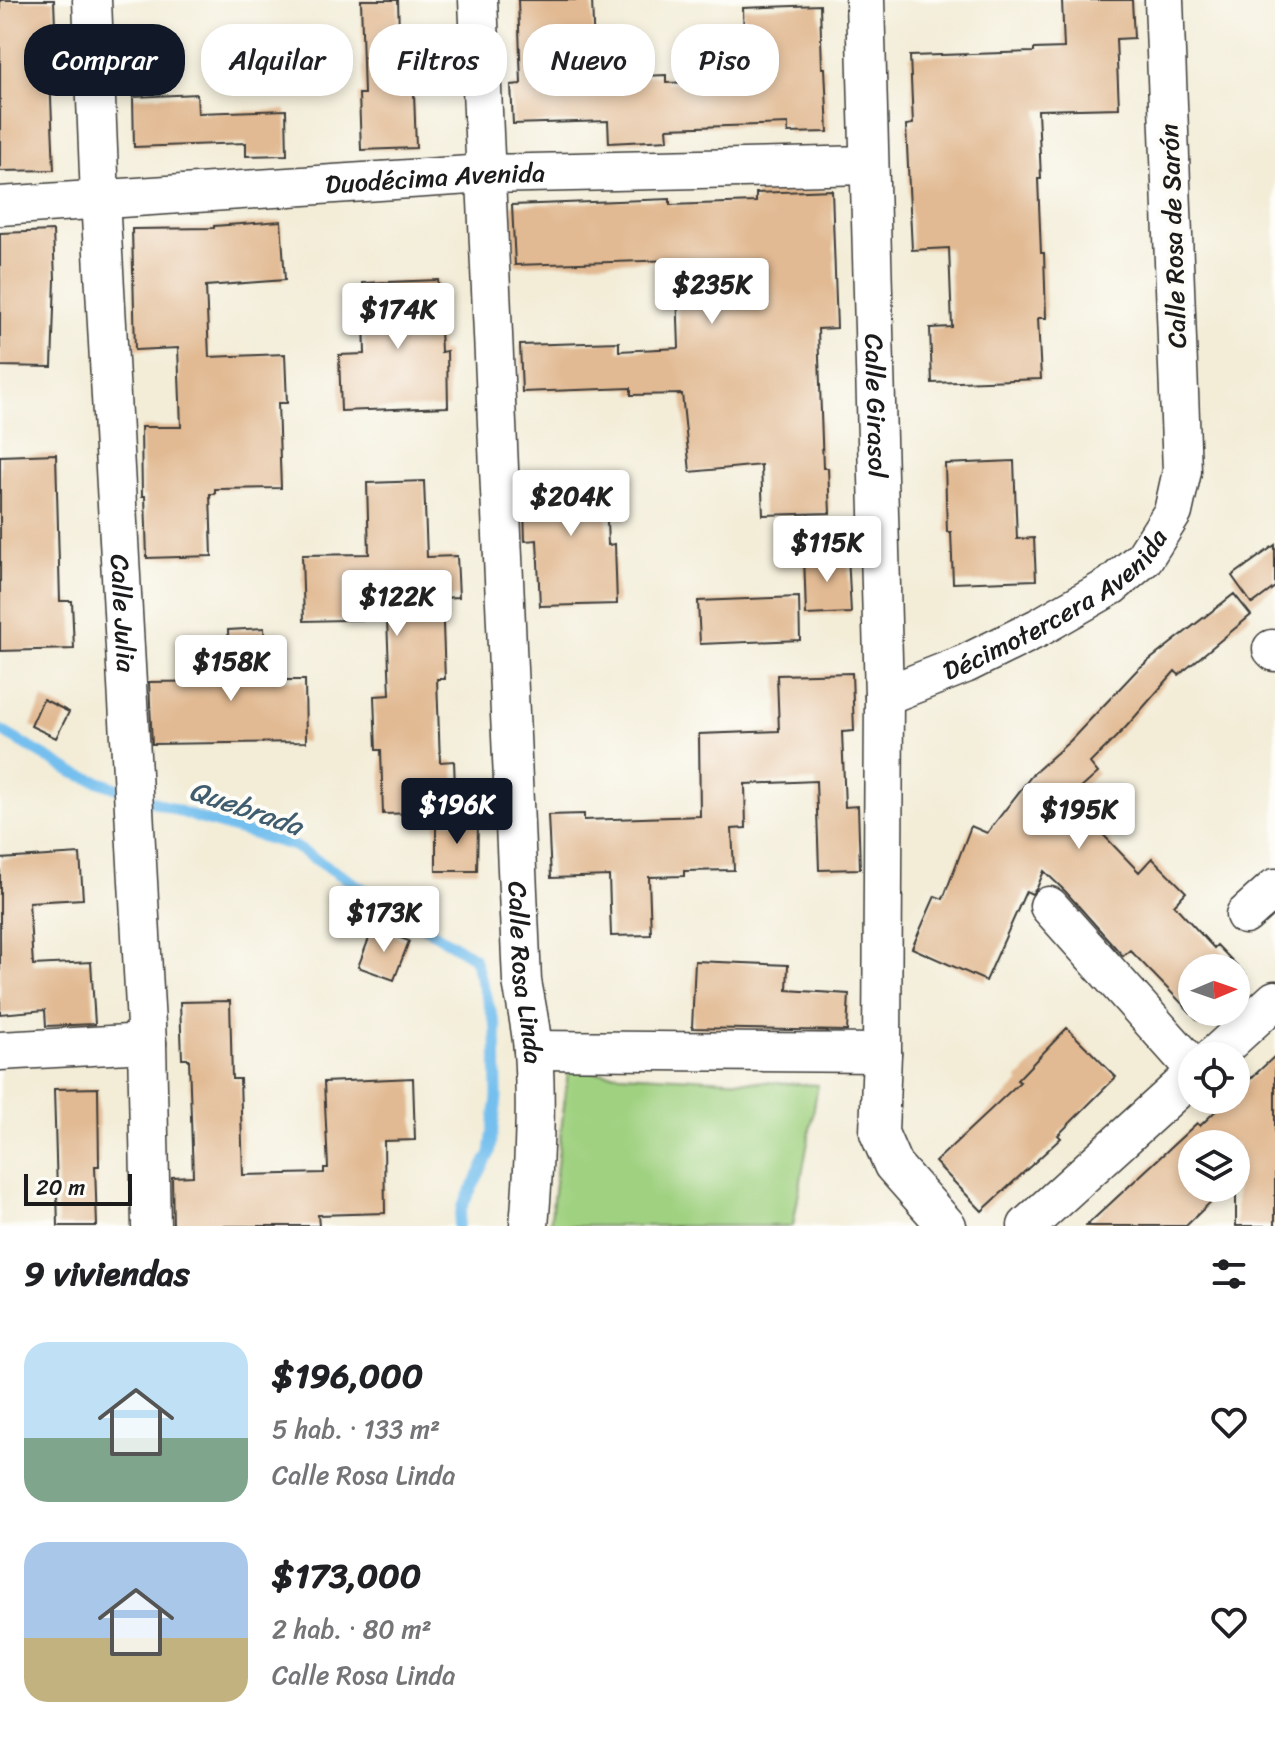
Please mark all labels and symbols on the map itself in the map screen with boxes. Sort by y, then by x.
street label: Calle Rosa de Sarón [1146,123,1200,349]
street label: Duodécima Avenida [324,150,546,207]
pin: $235K [656,258,768,326]
pin: $174K [342,283,454,351]
street label: Calle Girasol [851,333,901,479]
pin: $204K [515,470,627,538]
pin: $115K [771,516,883,584]
street label: Décimotercera Avenida [936,518,1181,694]
street label: Calle Julia [97,553,149,674]
pin: $122K [341,570,453,638]
pin: $158K [175,635,287,703]
water label: Quebrada [183,766,311,851]
pin: $196K [401,778,513,846]
pin: $195K [1023,783,1135,851]
street label: Calle Rosa Linda [495,880,557,1065]
pin: $173K [328,886,440,954]
north arrow [1178,954,1250,1026]
scale bar [24,1170,132,1206]

